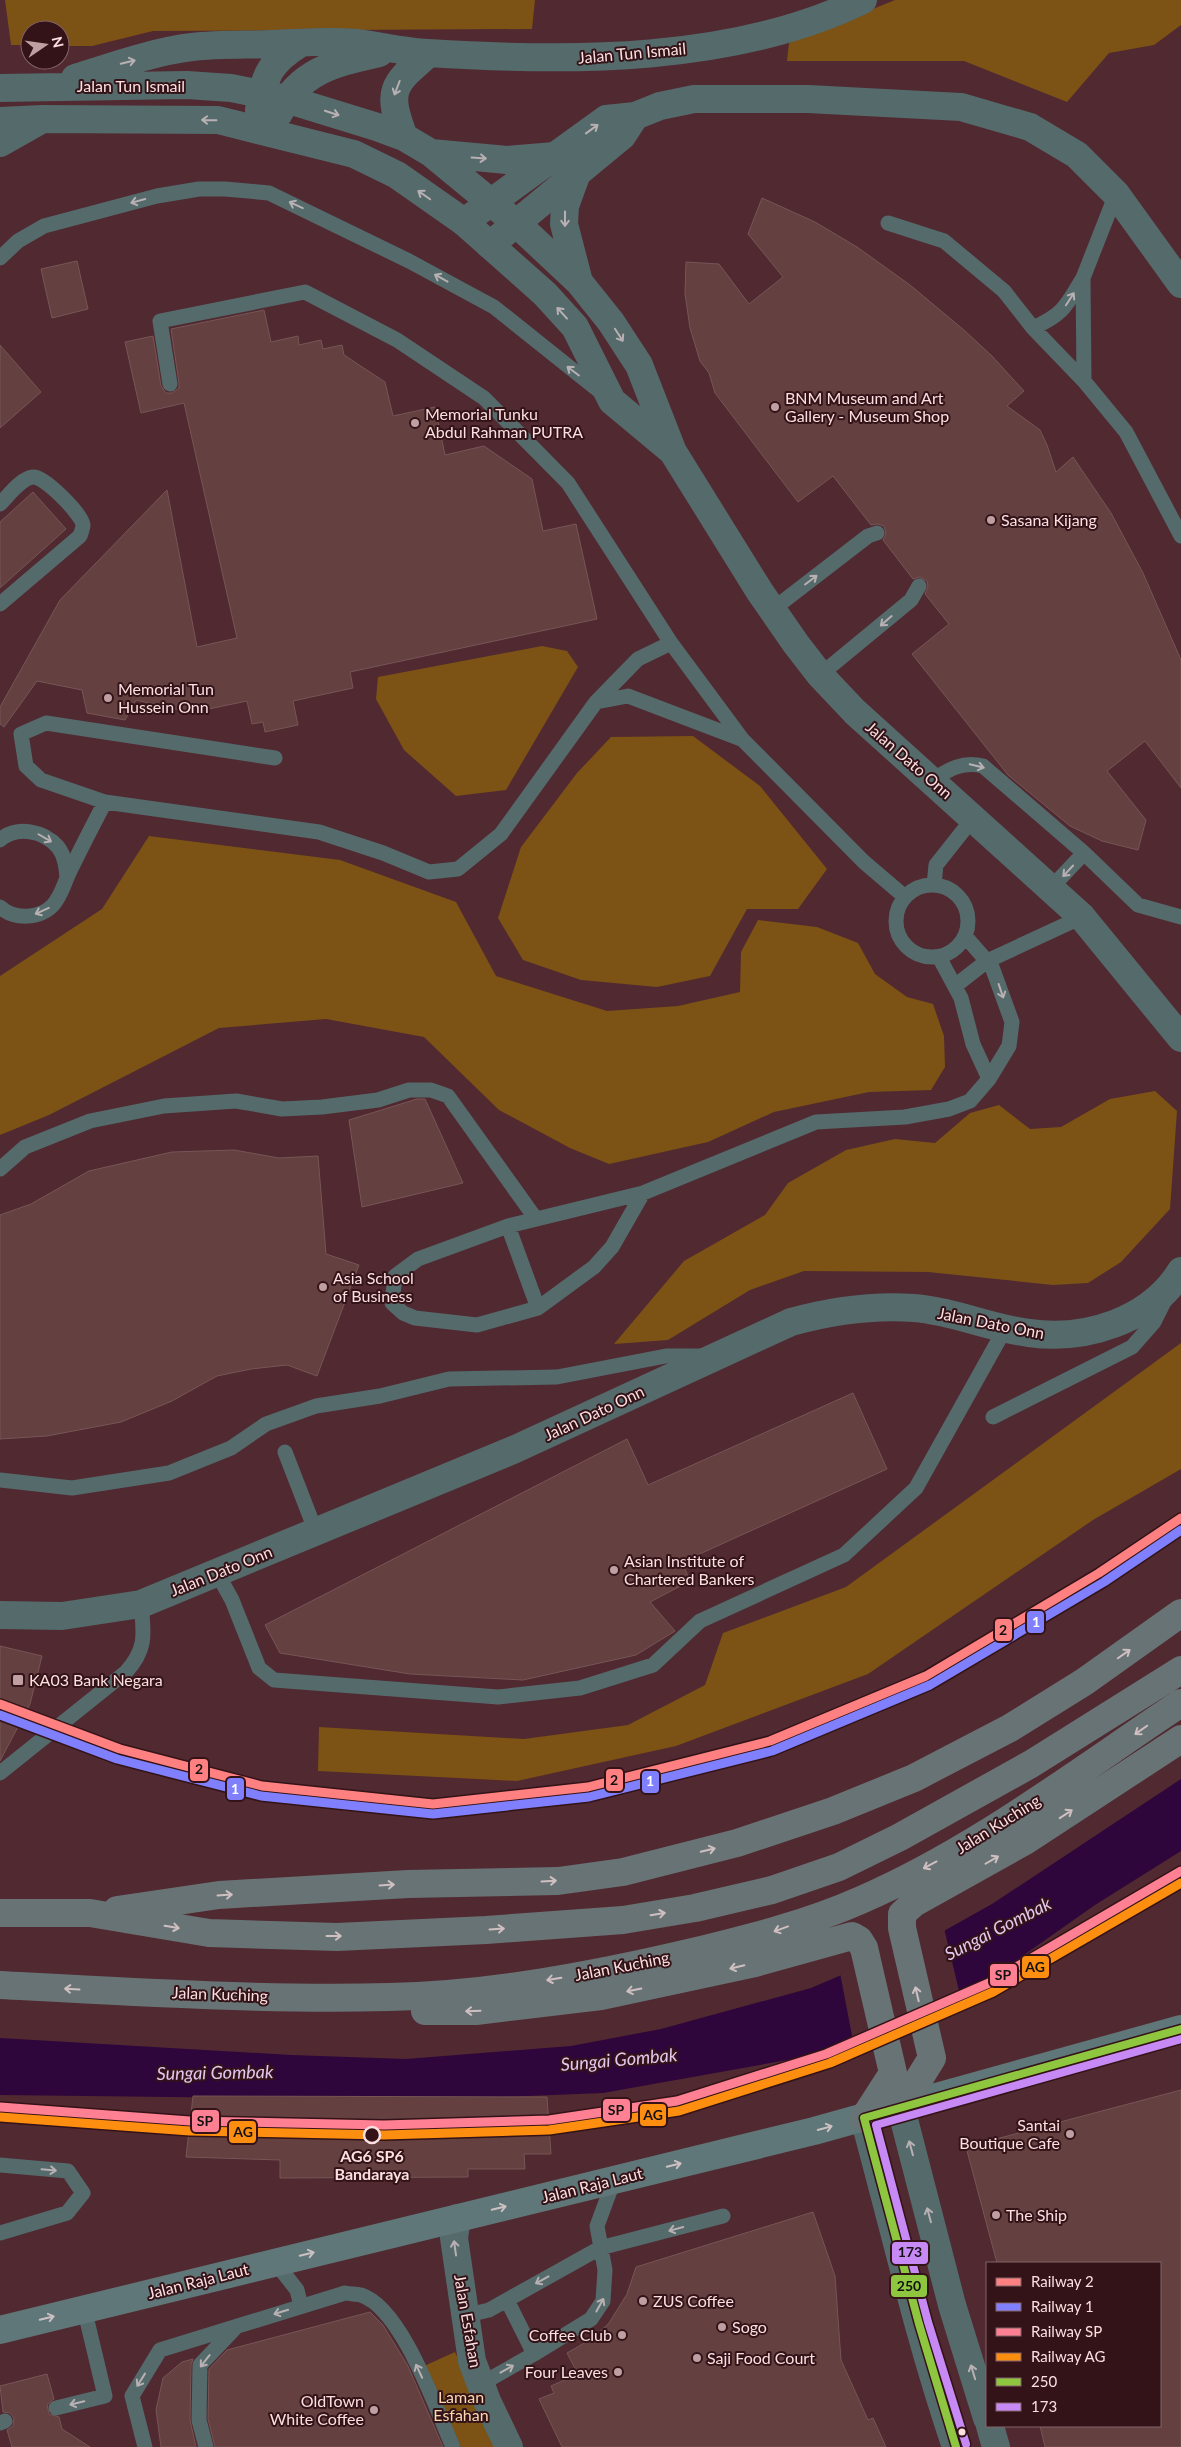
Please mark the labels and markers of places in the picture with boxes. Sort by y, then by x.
place label: BNM Museum and Art Gallery - Museum Shop [785,388,949,425]
marker: BNM Museum and Art Gallery - Museum Shop [769,401,781,413]
place label: Memorial Tunku Abdul Rahman PUTRA [425,404,583,441]
marker: Memorial Tunku Abdul Rahman PUTRA [409,417,421,429]
place label: Sasana Kijang [1001,510,1097,529]
marker: Sasana Kijang [985,514,997,526]
place label: Memorial Tun Hussein Onn [118,679,214,716]
marker: Memorial Tun Hussein Onn [102,692,114,704]
place label: Asia School of Business [333,1268,414,1305]
marker: Asia School of Business [317,1281,329,1293]
place label: Asian Institute of Chartered Bankers [624,1551,755,1588]
marker: Asian Institute of Chartered Bankers [608,1564,620,1576]
place label: KA03 Bank Negara [29,1670,163,1689]
marker: KA03 Bank Negara [11,1673,25,1687]
place label: Santai Boutique Cafe [959,2115,1060,2152]
marker: AG6 SP6 Bandaraya [363,2126,381,2144]
marker: Santai Boutique Cafe [1064,2128,1076,2140]
place label: AG6 SP6 Bandaraya [335,2146,409,2183]
place label: The Ship [1006,2205,1067,2224]
marker: The Ship [990,2209,1002,2221]
place label: ZUS Coffee [653,2291,734,2310]
marker: ZUS Coffee [637,2295,649,2307]
place label: Sogo [732,2317,767,2336]
marker: Sogo [716,2321,728,2333]
place label: Coffee Club [529,2325,612,2344]
marker: Coffee Club [616,2329,628,2341]
place label: Saji Food Court [707,2348,815,2367]
marker: Saji Food Court [691,2352,703,2364]
place label: Four Leaves [525,2362,608,2381]
marker: Four Leaves [612,2366,624,2378]
place label: OldTown White Coffee [270,2391,364,2428]
marker: OldTown White Coffee [368,2404,380,2416]
unlabelled marker [957,2427,967,2437]

